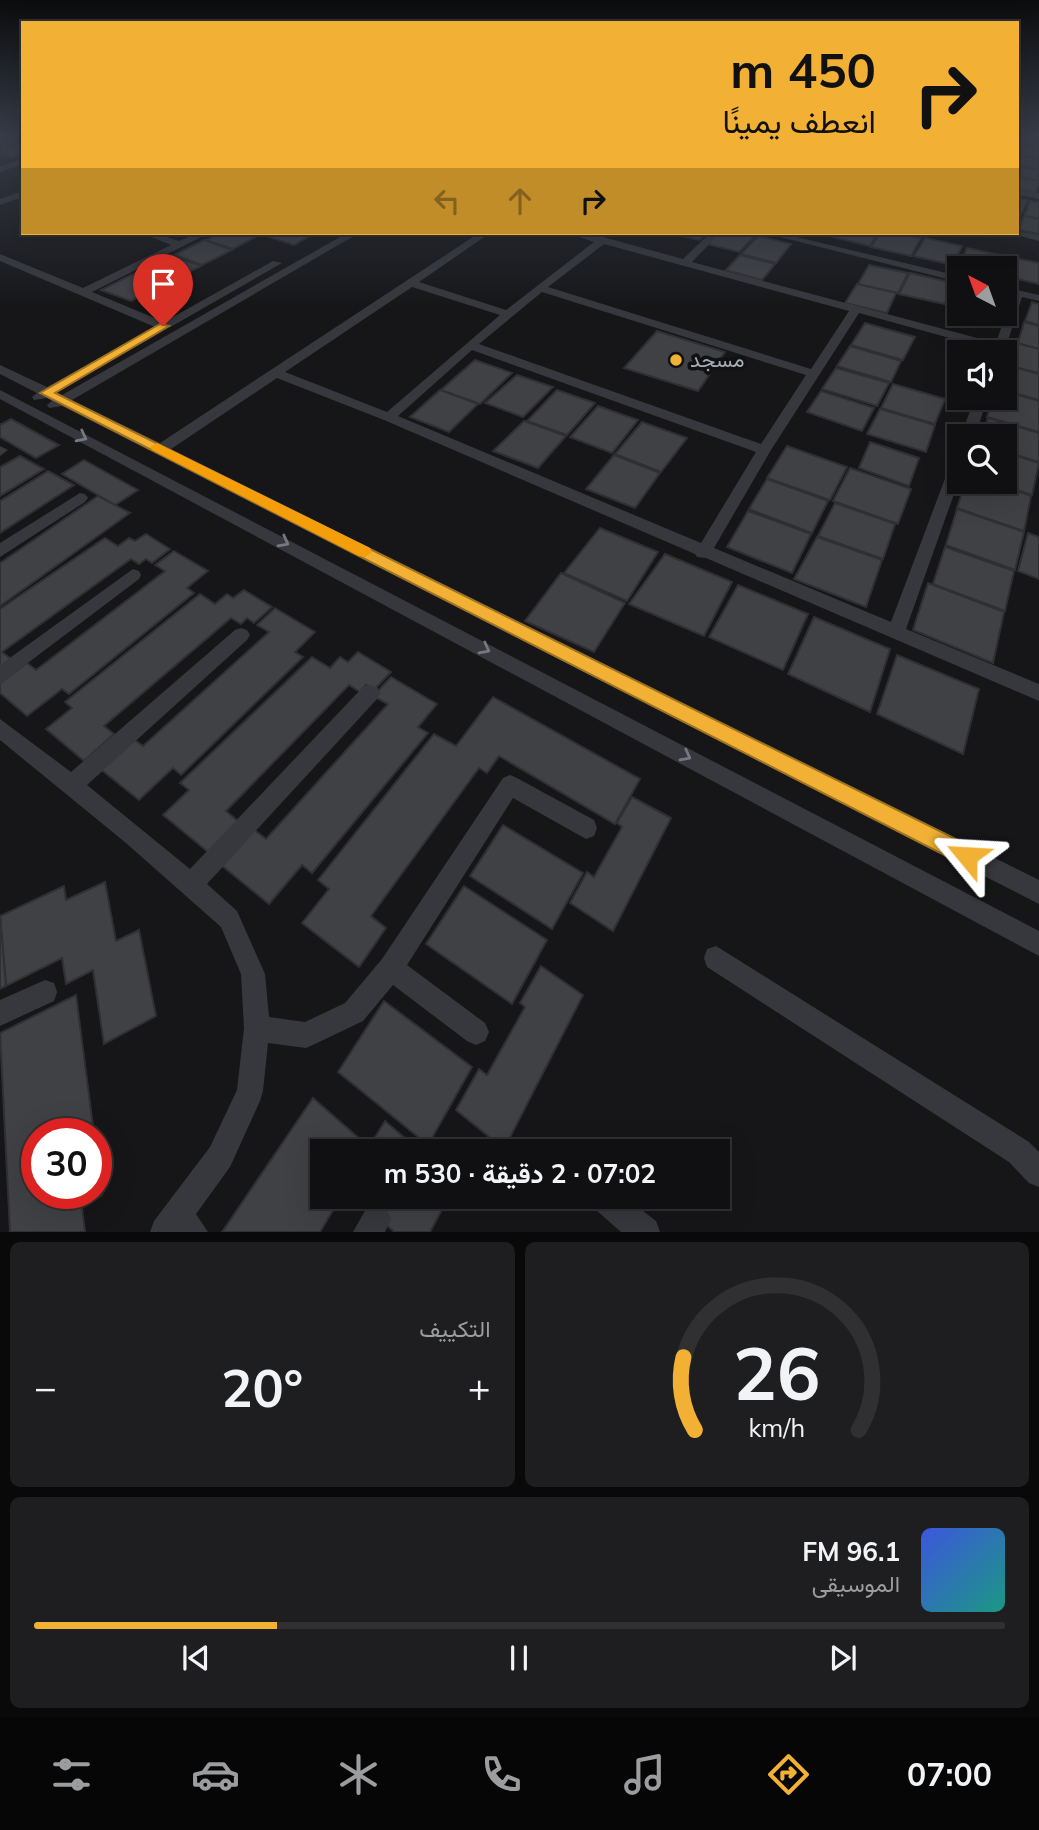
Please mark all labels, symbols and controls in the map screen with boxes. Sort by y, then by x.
text: 450 m [730,39,876,100]
icon: right [900,49,991,140]
text: انعطف يمينًا [722,101,876,141]
icon: left [428,182,466,220]
icon: ahead [501,182,539,220]
icon: right [574,182,612,220]
pin [133,254,193,326]
north arrow [947,256,1017,326]
map controls [947,256,1017,494]
icon: arrive [144,265,182,303]
button: sound [947,340,1017,410]
place label: مسجد [690,346,744,372]
marker: مسجد [668,352,684,368]
button: search [947,424,1017,494]
one-way arrow [75,428,87,442]
one-way arrow [277,534,289,547]
one-way arrow [478,641,490,654]
one-way arrow [678,748,691,761]
position arrow [930,819,1004,893]
speed limit sign: 30 [21,1118,112,1209]
text: 07:02 · 2 دقيقة · 530 m [384,1157,656,1190]
text: التكييف [419,1314,491,1343]
text: 26 [733,1328,820,1419]
text: 20° [221,1355,303,1420]
text: − [34,1363,57,1411]
text: + [468,1363,490,1411]
text: km/h [748,1412,805,1443]
text: 96.1 FM [802,1535,900,1568]
text: الموسيقى [812,1569,900,1598]
icon: previous [177,1639,215,1677]
icon: pause [500,1639,538,1677]
icon: next [824,1639,862,1677]
icon: filters [47,1750,96,1799]
icon: car [191,1750,240,1799]
icon: climate [334,1750,383,1799]
icon: phone [477,1750,526,1799]
icon: music [620,1750,669,1799]
icon: directions [764,1750,813,1799]
text: 07:00 [907,1754,992,1794]

